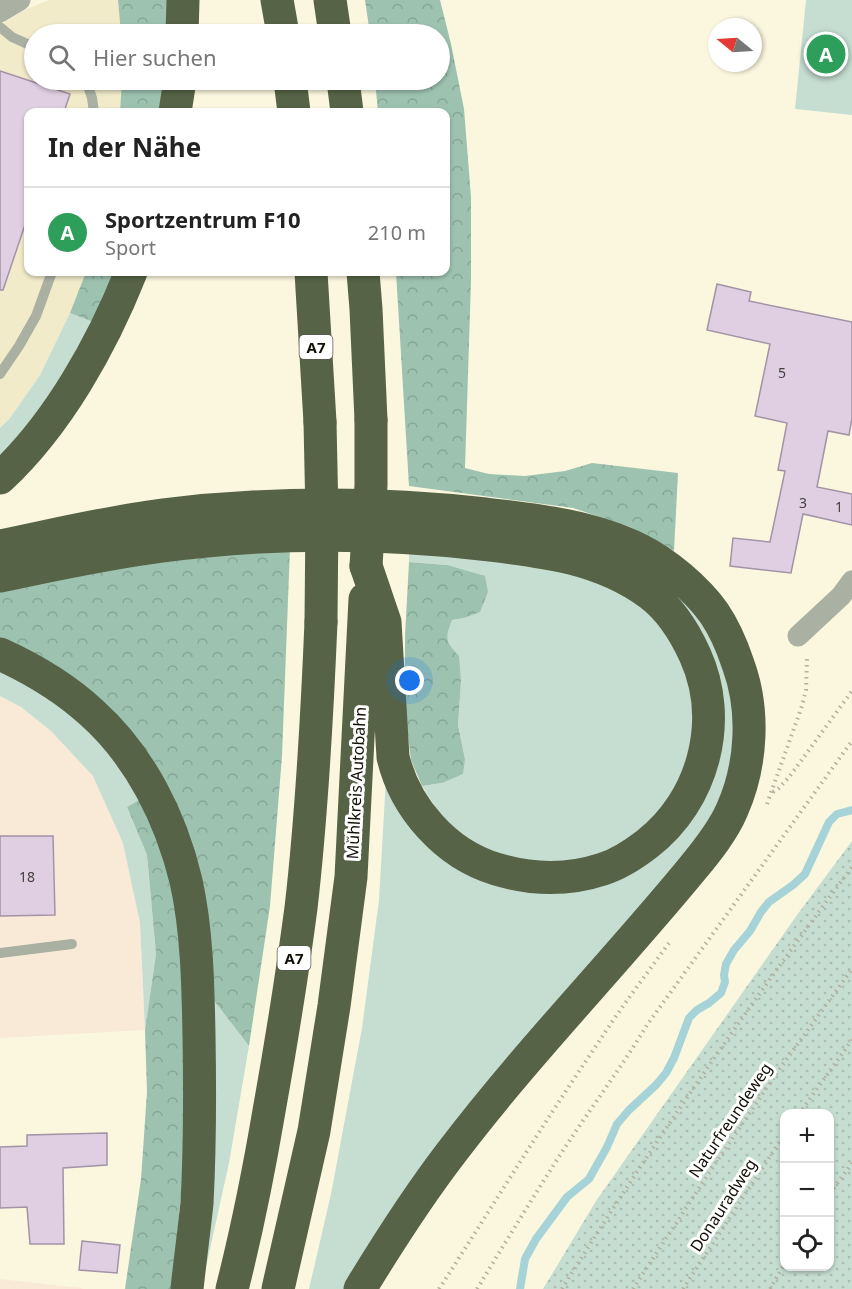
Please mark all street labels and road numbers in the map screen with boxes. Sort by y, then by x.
road number: A7 [300,335,332,359]
street label: Mühlkreis Autobahn [341,706,371,860]
road number: A7 [278,946,310,970]
street label: Naturfreundeweg [683,1058,777,1182]
street label: Donauradweg [685,1154,761,1256]

